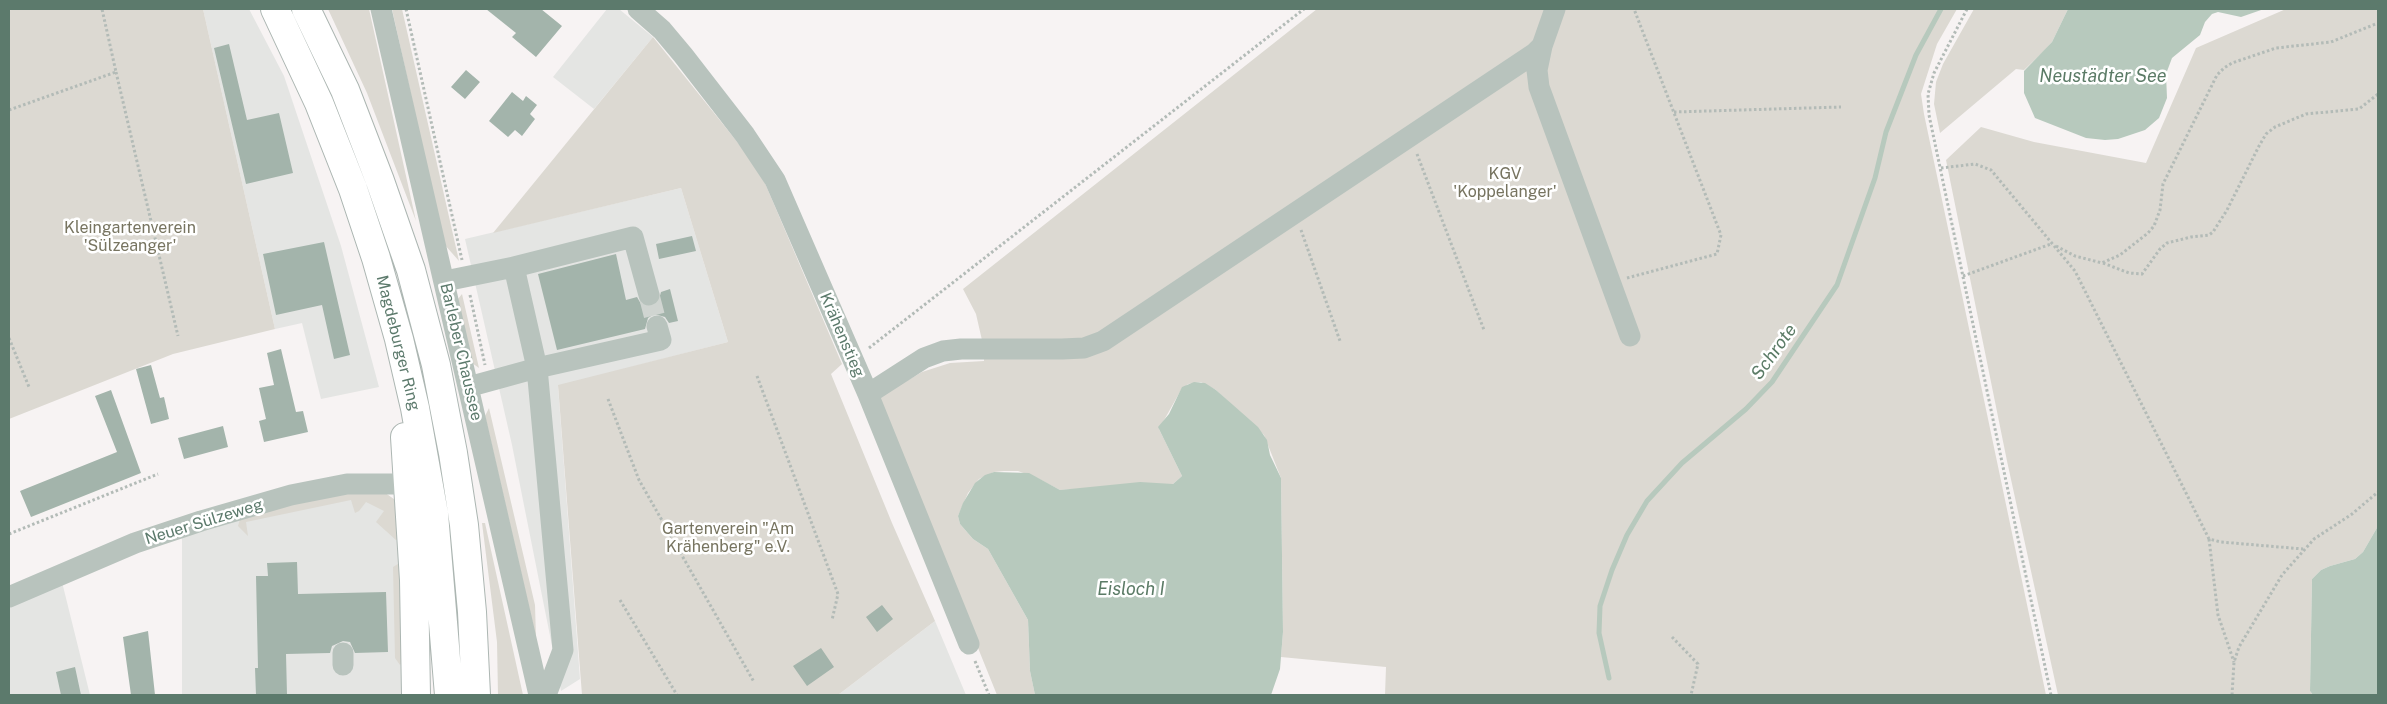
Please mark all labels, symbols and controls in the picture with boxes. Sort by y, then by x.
water label: Neustädter See [2039,65,2167,87]
park label: KGV 'Koppelanger' [1453,164,1557,202]
park label: Kleingartenverein 'Sülzeanger' [64,218,196,256]
street label: Magdeburger Ring [372,273,424,413]
street label: Barleber Chaussee [436,281,486,423]
street label: Krähenstieg [816,290,868,380]
water label: Schrote [1747,320,1801,384]
street label: Neuer Sülzeweg [143,495,265,549]
park label: Gartenverein "Am Krähenberg" e.V. [662,519,794,557]
water label: Eisloch I [1097,578,1165,600]

